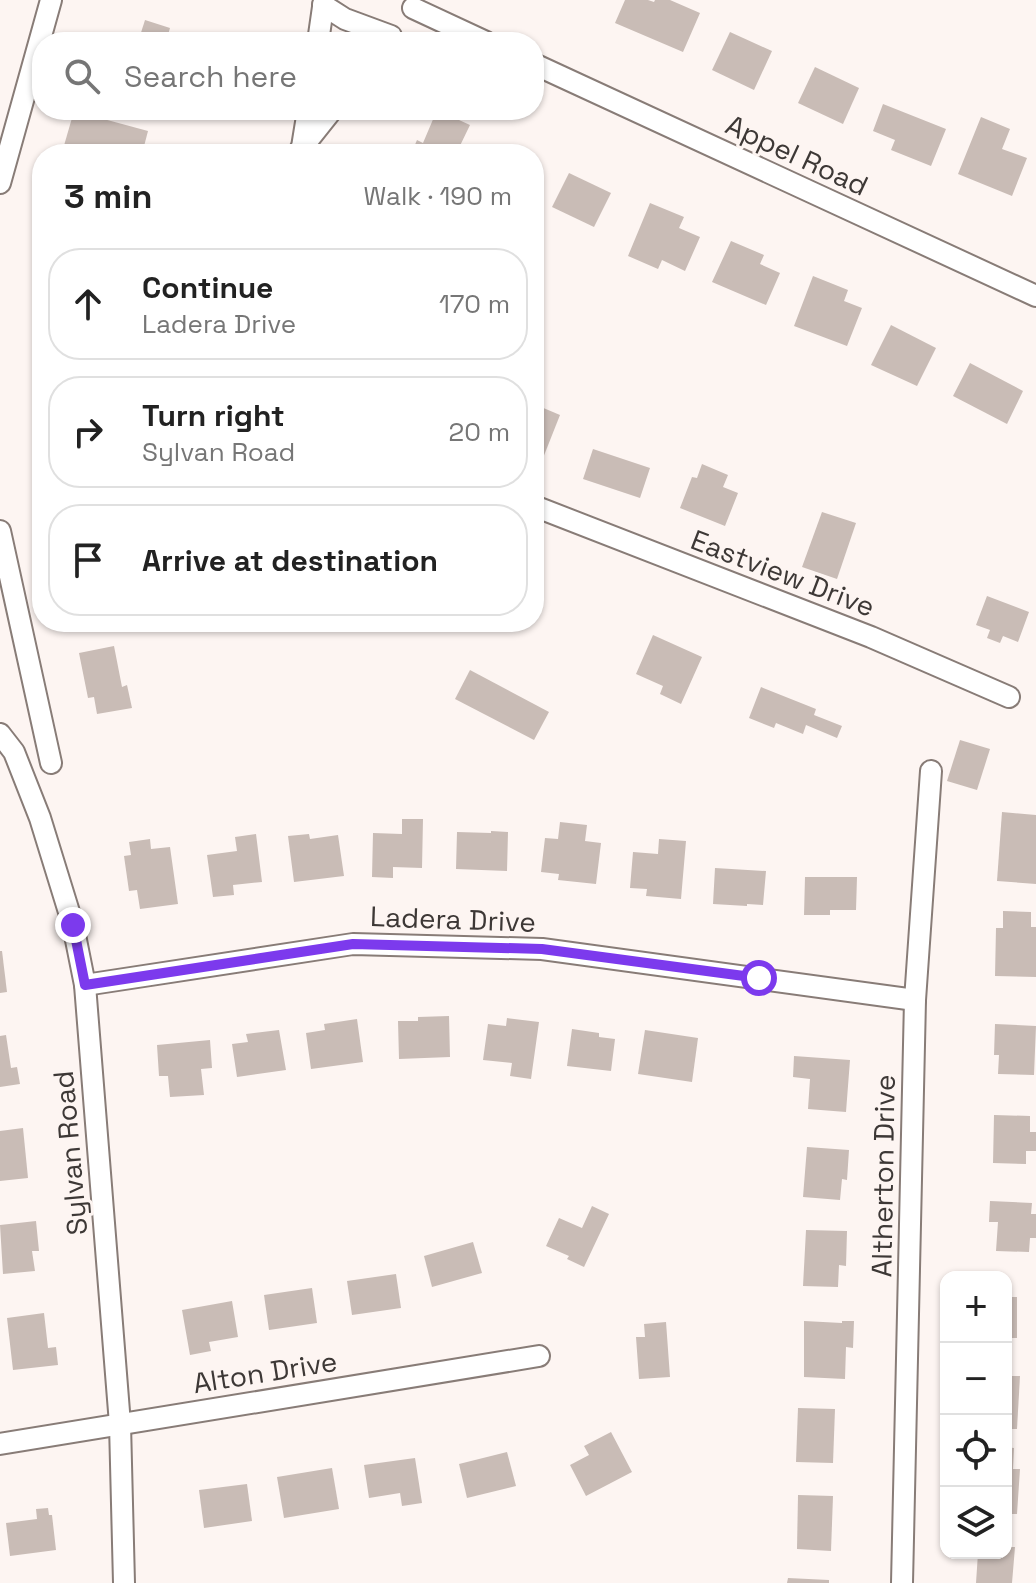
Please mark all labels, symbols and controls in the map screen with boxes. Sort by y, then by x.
search box [32,32,544,120]
icon: search [60,54,104,98]
text: Search here [124,57,297,96]
street label: Appel Road [720,106,874,204]
text: 3 min [64,175,152,218]
text: Walk · 190 m [363,179,512,213]
text: Continue [142,268,273,307]
icon: ahead [66,282,110,326]
text: 170 m [439,287,510,321]
text: Ladera Drive [142,307,296,341]
text: Turn right [142,396,285,435]
icon: right [66,410,110,454]
text: 20 m [449,415,510,449]
text: Sylvan Road [142,435,295,469]
street label: Eastview Drive [686,521,880,625]
icon: arrive [66,538,110,582]
text: Arrive at destination [142,541,438,580]
street label: Ladera Drive [369,898,537,940]
route end [55,907,91,943]
route start [741,960,777,996]
street label: Sylvan Road [45,1069,95,1237]
street label: Altherton Drive [863,1074,903,1278]
map controls [940,1271,1012,1559]
button: + [940,1271,1012,1343]
street label: Alton Drive [190,1343,340,1401]
button: − [940,1343,1012,1415]
button: locate [940,1415,1012,1487]
button: layers [940,1487,1012,1559]

